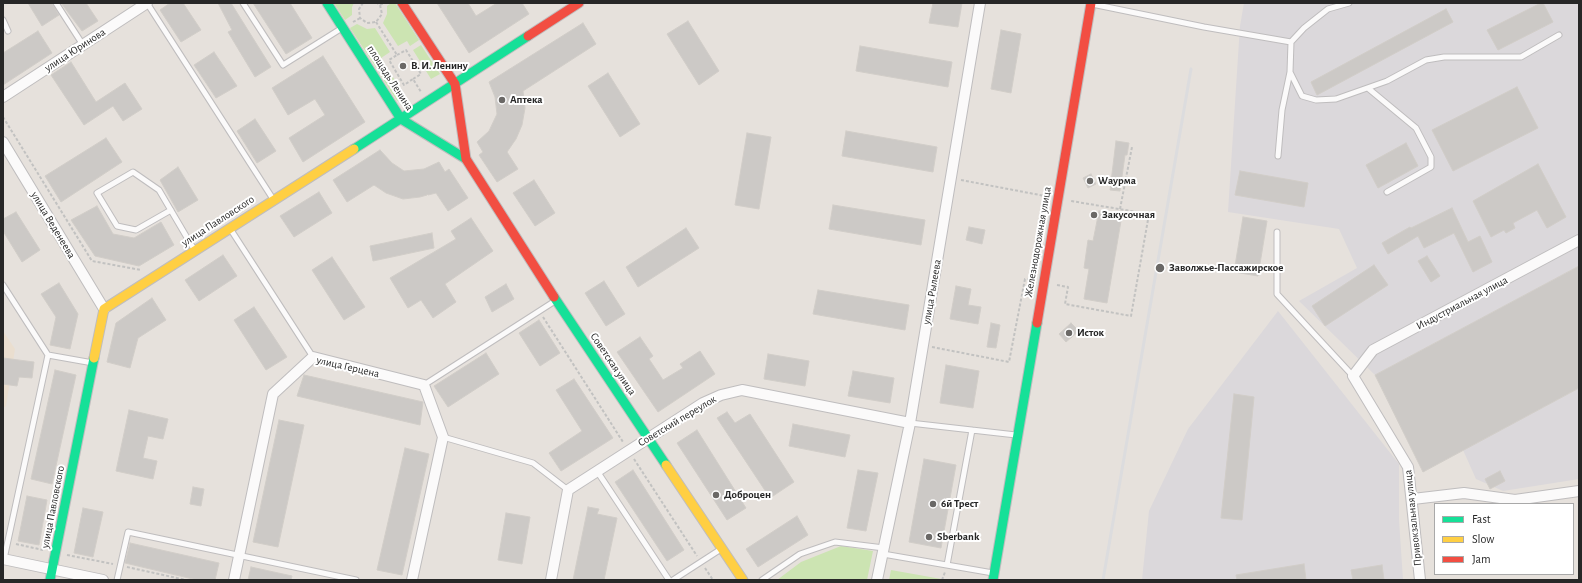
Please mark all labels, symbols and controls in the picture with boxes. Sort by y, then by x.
street label: улица Юринова [42,25,108,75]
street label: площадь Ленина [364,43,416,113]
place label: В. И. Ленину [411,59,468,73]
marker: В. И. Ленину [398,61,408,71]
place label: Аптека [510,93,542,107]
marker: Аптека [497,95,507,105]
place label: Wаурма [1098,174,1136,188]
marker: Wаурма [1085,176,1095,186]
street label: Железнодорожная улица [1022,186,1054,298]
street label: улица Веденеева [28,189,78,261]
street label: улица Павловского [179,193,257,249]
place label: Закусочная [1102,208,1155,222]
marker: Закусочная [1089,210,1099,220]
street label: улица Рылеева [920,258,944,326]
place label: Заволжье-Пассажирское [1169,261,1283,275]
marker: Заволжье-Пассажирское [1154,262,1166,274]
street label: Индустриальная улица [1414,273,1510,333]
place label: Исток [1077,326,1104,340]
marker: Исток [1064,328,1074,338]
street label: Советская улица [587,330,639,398]
street label: улица Герцена [315,353,381,381]
street label: Советский переулок [635,392,719,450]
street label: улица Павловского [39,465,67,549]
street label: Привокзальная улица [1401,469,1425,567]
place label: Доброцен [724,488,771,502]
marker: Доброцен [711,490,721,500]
place label: 6й Трест [941,497,978,511]
marker: 6й Трест [928,499,938,509]
legend [1434,503,1574,575]
text: Fast [1472,513,1491,525]
place label: Sberbank [937,530,979,544]
marker: Sberbank [924,532,934,542]
text: Slow [1472,533,1494,545]
text: Jam [1472,553,1491,565]

